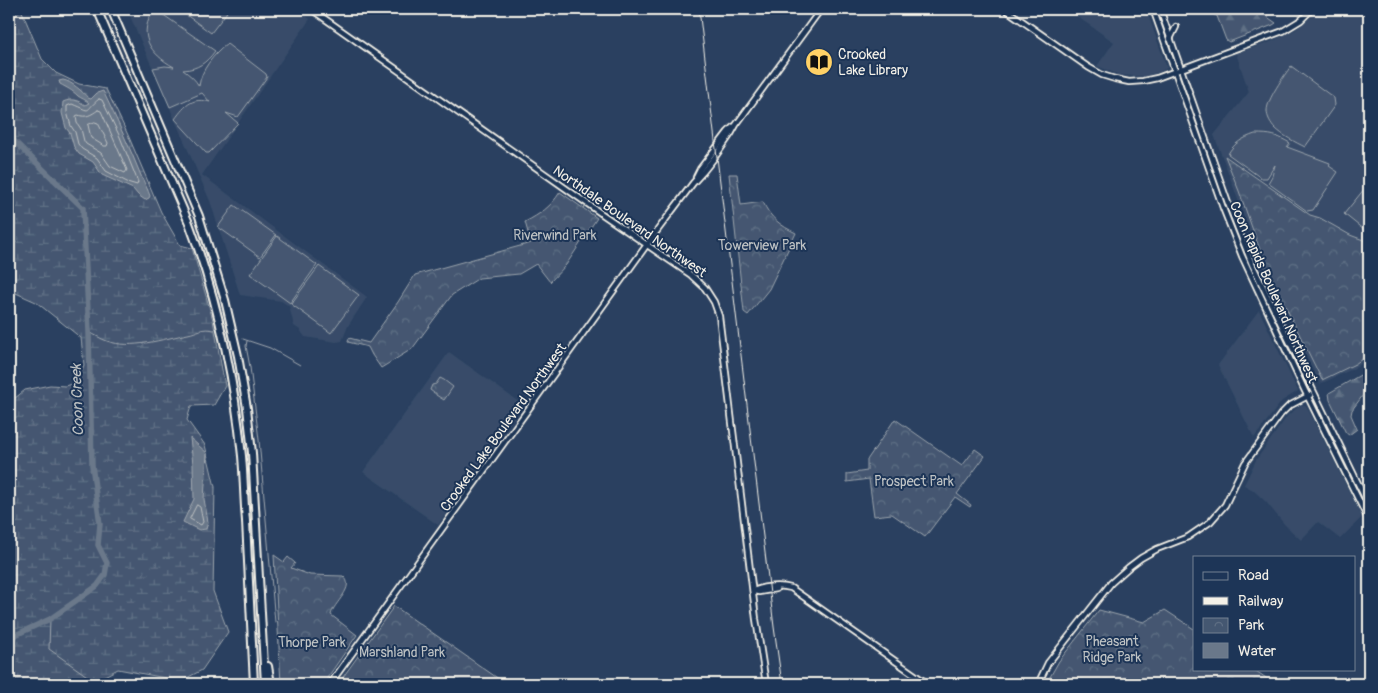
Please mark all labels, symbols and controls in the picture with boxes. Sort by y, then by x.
place label: Crooked Lake Library [838,46,908,79]
library icon: Crooked Lake Library [804,47,834,77]
street label: Northdale Boulevard Northwest [550,162,710,281]
street label: Coon Rapids Boulevard Northwest [1226,199,1322,386]
park label: Riverwind Park [513,227,597,244]
park label: Towerview Park [718,237,806,254]
street label: Crooked Lake Boulevard Northwest [437,340,570,515]
water label: Coon Creek [67,362,88,436]
park label: Prospect Park [874,473,954,490]
legend [1193,556,1356,670]
text: Road [1238,566,1269,585]
text: Railway [1238,592,1284,611]
text: Park [1238,616,1265,635]
park label: Pheasant Ridge Park [1083,633,1142,666]
park label: Thorpe Park [278,634,346,651]
text: Water [1238,642,1277,661]
park label: Marshland Park [359,644,445,661]

